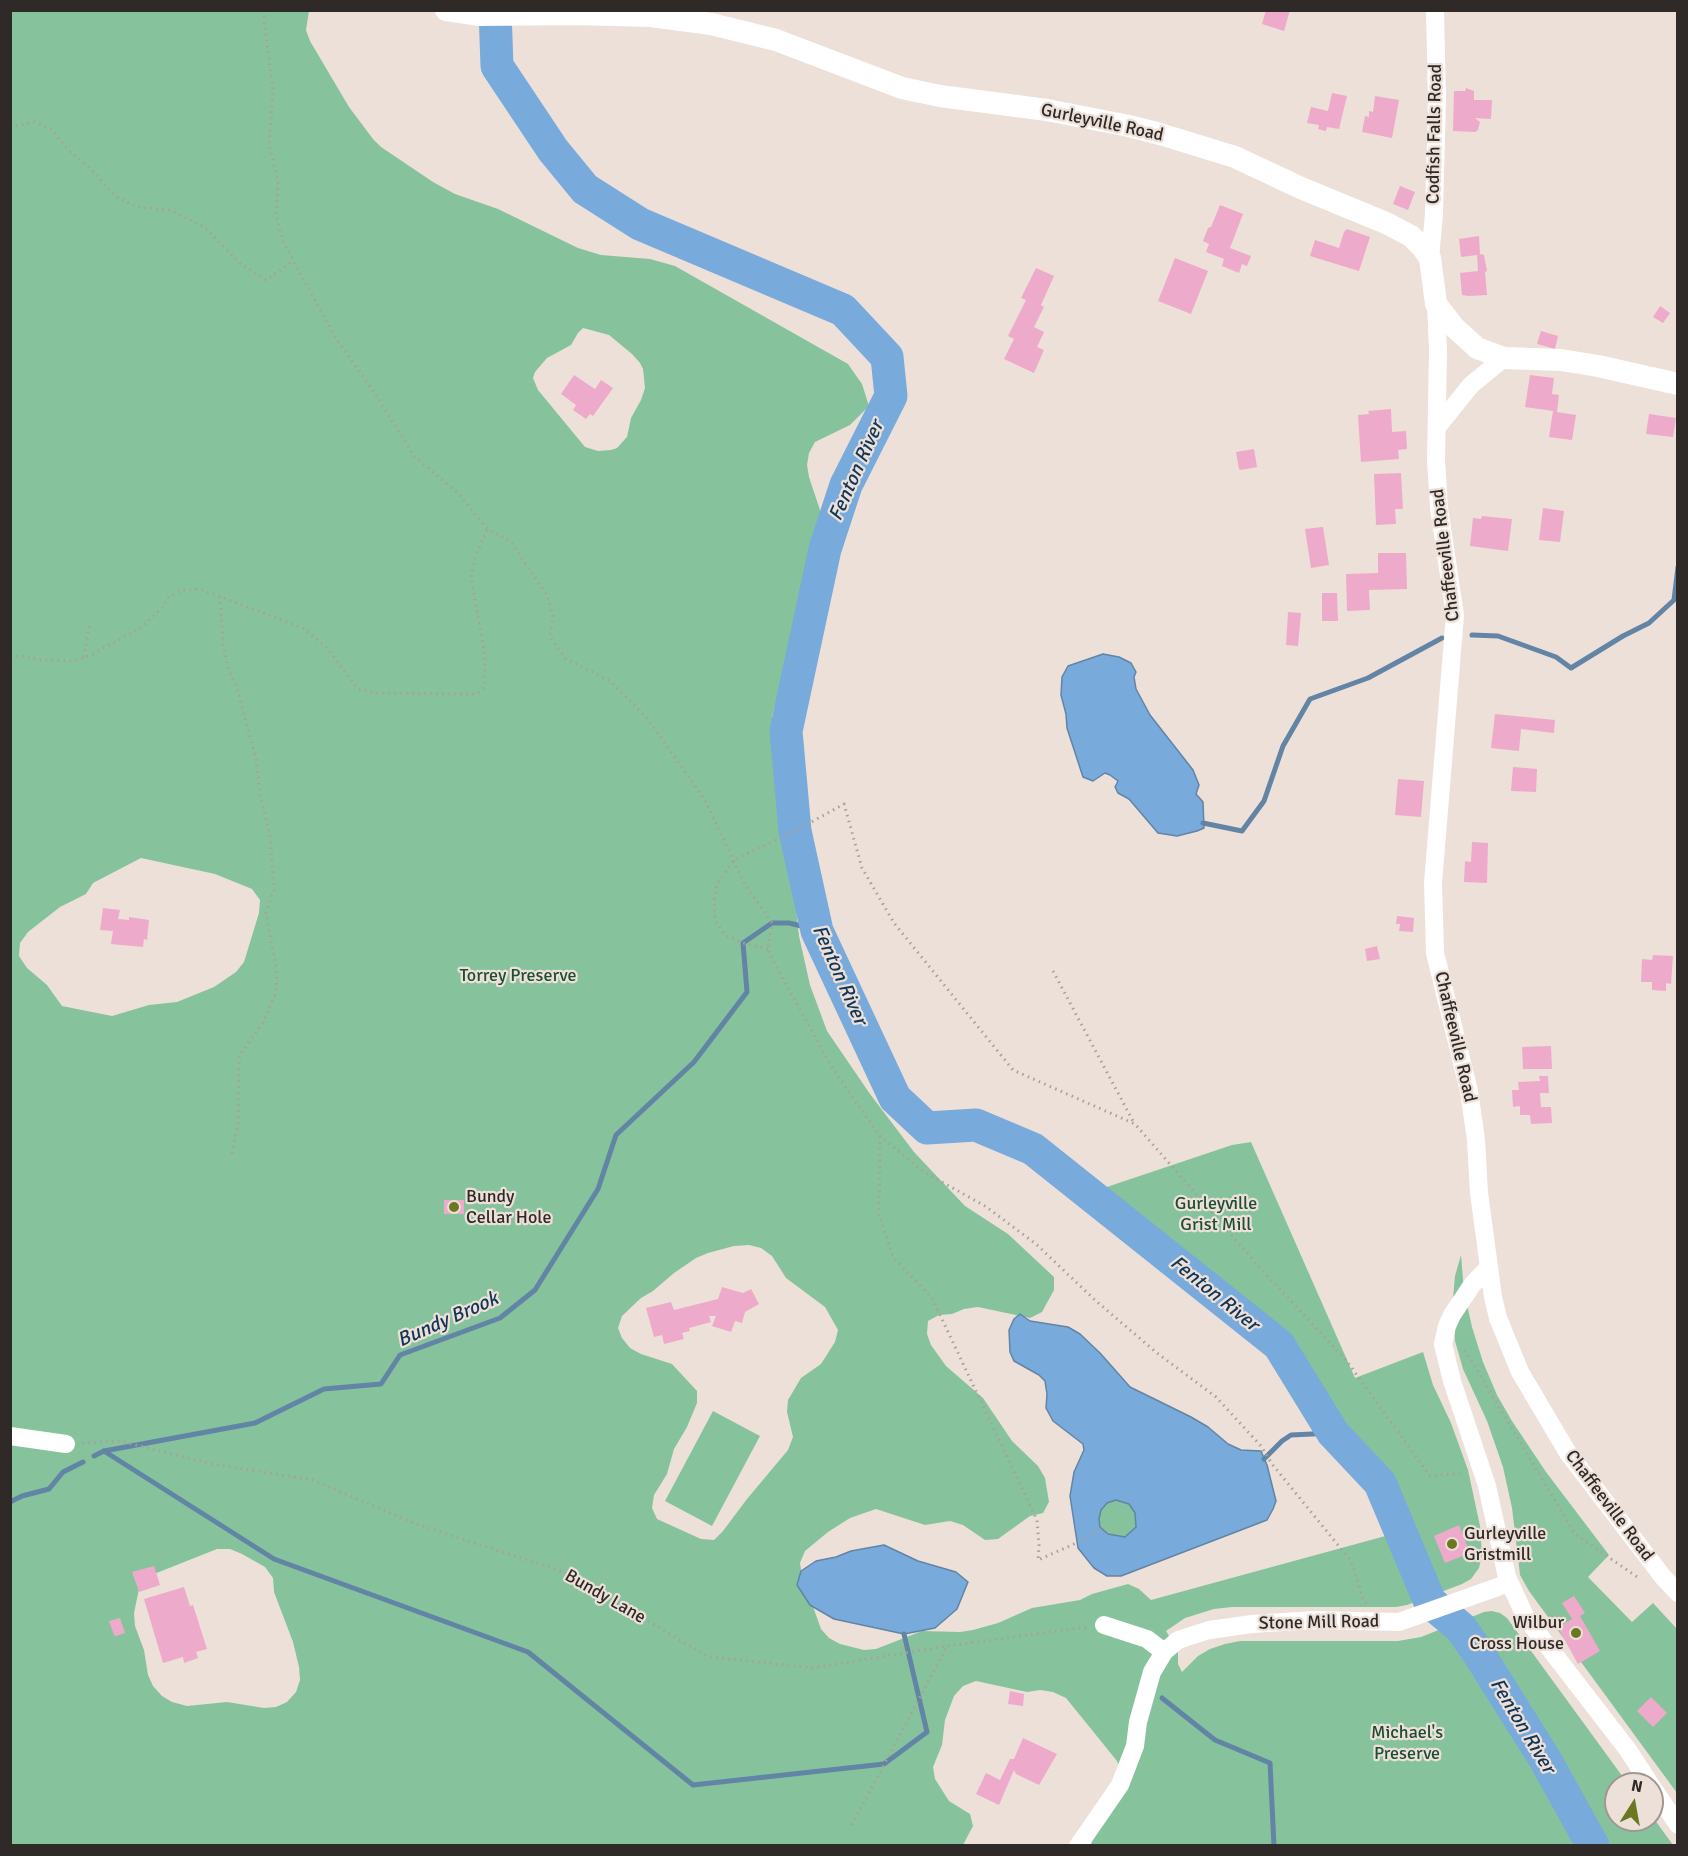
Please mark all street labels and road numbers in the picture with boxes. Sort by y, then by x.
street label: Codfish Falls Road [1423,64,1447,204]
street label: Gurleyville Road [1039,99,1165,147]
street label: Chaffeeville Road [1427,487,1465,623]
street label: Chaffeeville Road [1429,970,1481,1104]
street label: Chaffeeville Road [1560,1446,1658,1566]
street label: Bundy Lane [561,1565,649,1629]
street label: Stone Mill Road [1259,1611,1379,1635]

